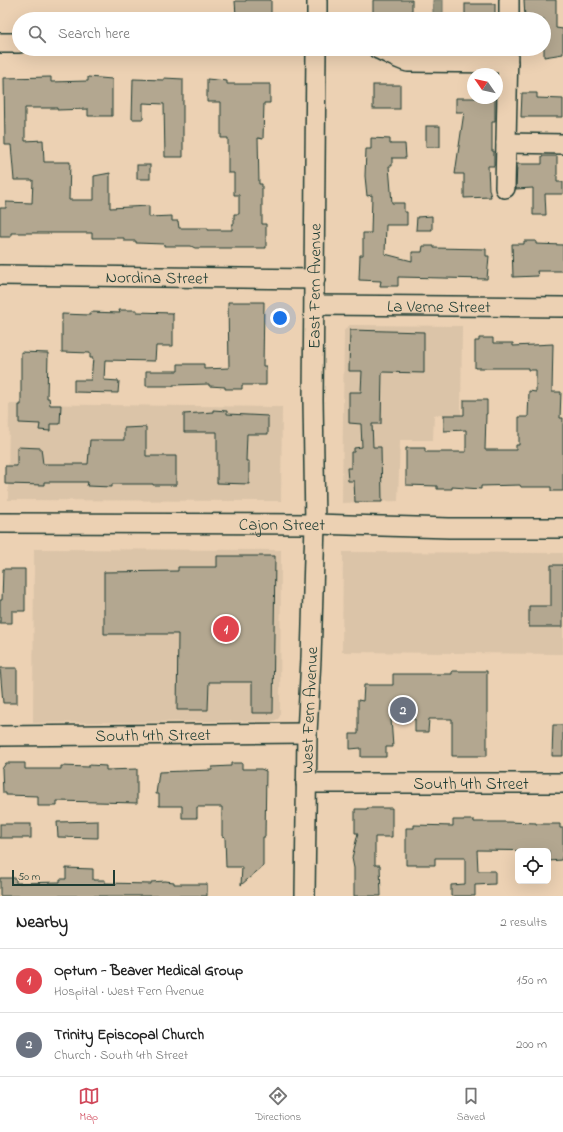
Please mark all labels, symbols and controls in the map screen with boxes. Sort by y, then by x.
search box [12,12,551,56]
icon: search [26,23,48,45]
text: Search here [58,23,130,45]
north arrow [467,68,503,104]
street label: East Fern Avenue [302,223,329,349]
street label: Nordina Street [105,265,209,292]
street label: La Verne Street [387,295,491,320]
your location [270,308,290,328]
street label: Cajon Street [239,513,326,538]
pin: 1 [213,614,239,644]
street label: West Fern Avenue [296,646,325,774]
pin: 2 [390,695,416,725]
street label: South 4th Street [95,723,211,749]
street label: South 4th Street [413,772,529,797]
map controls [515,848,551,884]
button: locate [515,848,551,884]
scale bar [12,868,115,887]
text: 50 m [18,869,40,885]
text: Nearby [16,910,68,935]
text: 2 results [500,913,547,932]
text: Optum - Beaver Medical Group [54,960,243,982]
text: 1 [27,971,31,990]
text: 150 m [516,971,547,990]
text: Hospital · West Fern Avenue [54,982,204,1001]
text: Trinity Episcopal Church [54,1024,204,1046]
text: 2 [26,1035,32,1054]
text: 200 m [516,1035,547,1054]
text: Church · South 4th Street [54,1046,188,1065]
tab: Map [78,1085,100,1125]
tab: Directions [255,1085,301,1125]
tab: Saved [457,1085,485,1125]

